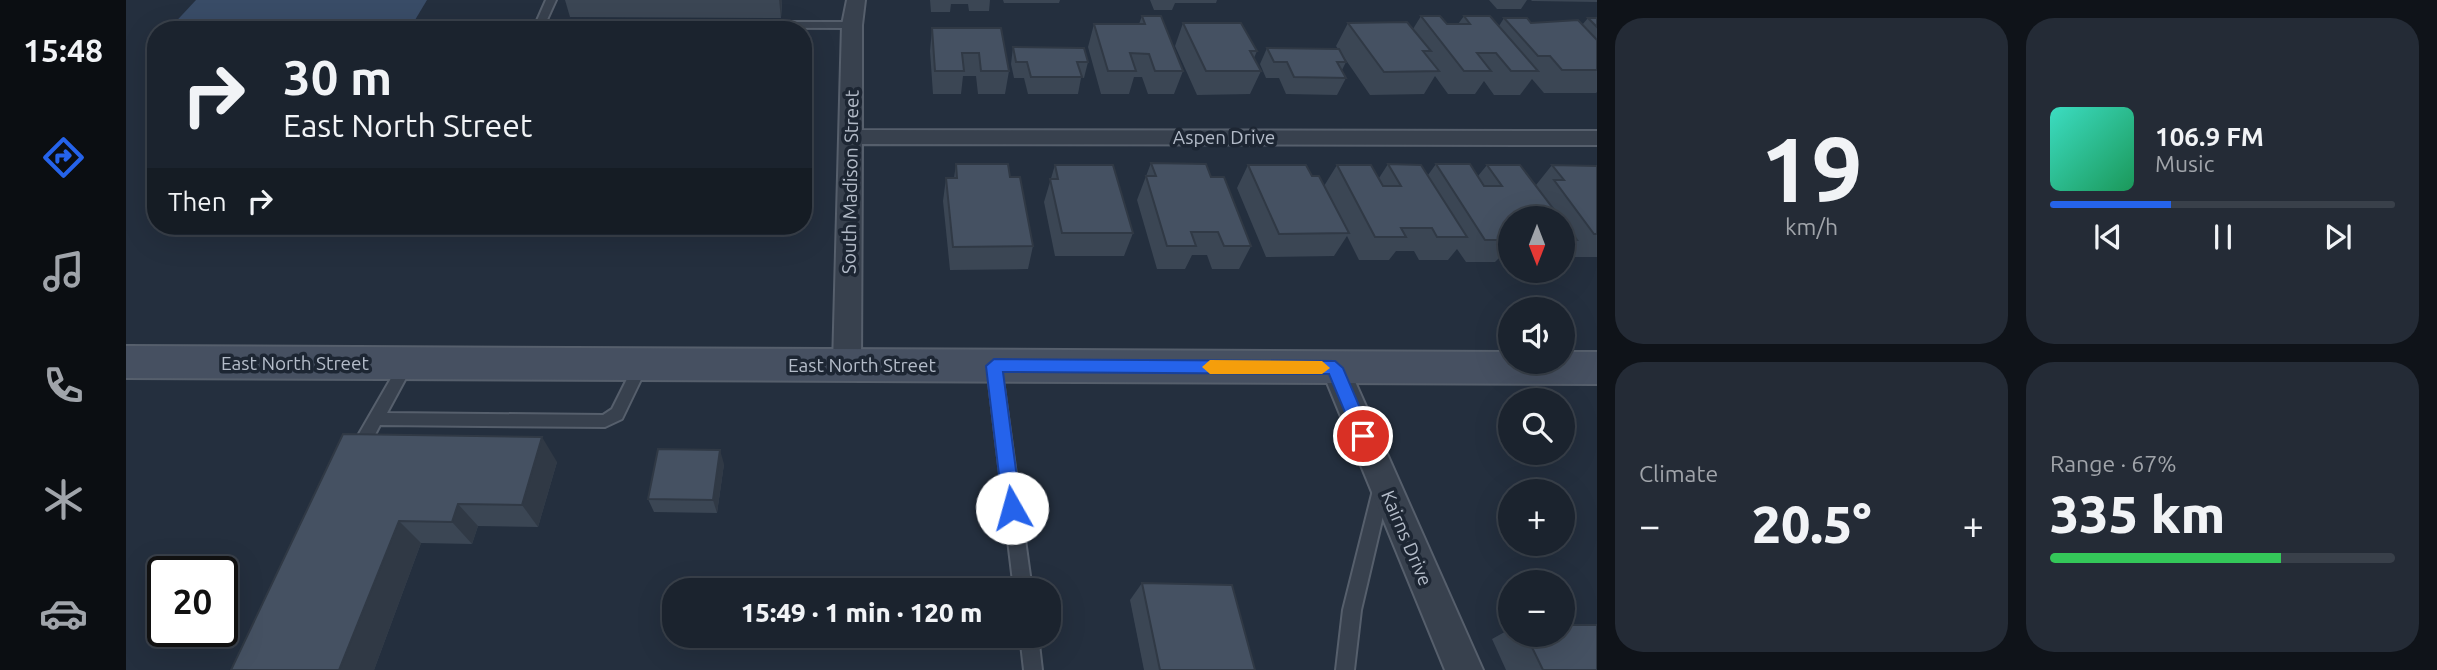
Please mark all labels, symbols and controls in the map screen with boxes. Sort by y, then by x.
text: 15:48 [23,32,103,68]
icon: right [168,49,259,140]
text: 30 m [283,49,392,104]
street label: South Madison Street [837,89,863,274]
text: East North Street [283,107,532,143]
text: 19 [1760,117,1863,219]
text: 106.9 FM [2155,122,2264,151]
street label: Aspen Drive [1173,126,1275,148]
icon: directions [39,133,88,182]
text: Music [2155,151,2214,176]
icon: right [241,182,279,220]
text: Then [168,187,227,216]
north arrow [1498,206,1575,284]
map controls [1498,206,1575,647]
text: km/h [1785,214,1838,239]
icon: previous [2089,218,2127,256]
icon: pause [2204,218,2242,256]
icon: next [2319,218,2357,256]
icon: music [39,247,88,296]
button: sound [1498,297,1575,374]
street label: East North Street [221,352,370,374]
street label: East North Street [788,354,937,376]
icon: phone [39,361,88,410]
button: search [1498,388,1575,465]
pin [1333,406,1393,466]
icon: arrive [1344,417,1382,455]
text: Range · 67% [2050,451,2177,476]
text: Climate [1639,461,1718,486]
position arrow [975,471,1049,545]
icon: climate [39,475,88,524]
button: + [1498,479,1575,556]
text: 335 km [2050,485,2225,543]
street label: Kairns Drive [1377,487,1437,589]
text: 20.5° [1752,495,1871,553]
text: − [1639,504,1660,546]
text: + [1963,504,1984,546]
speed limit sign: 20 [147,556,238,647]
button: − [1498,570,1575,647]
icon: car [39,589,88,638]
text: 15:49 · 1 min · 120 m [741,598,982,627]

